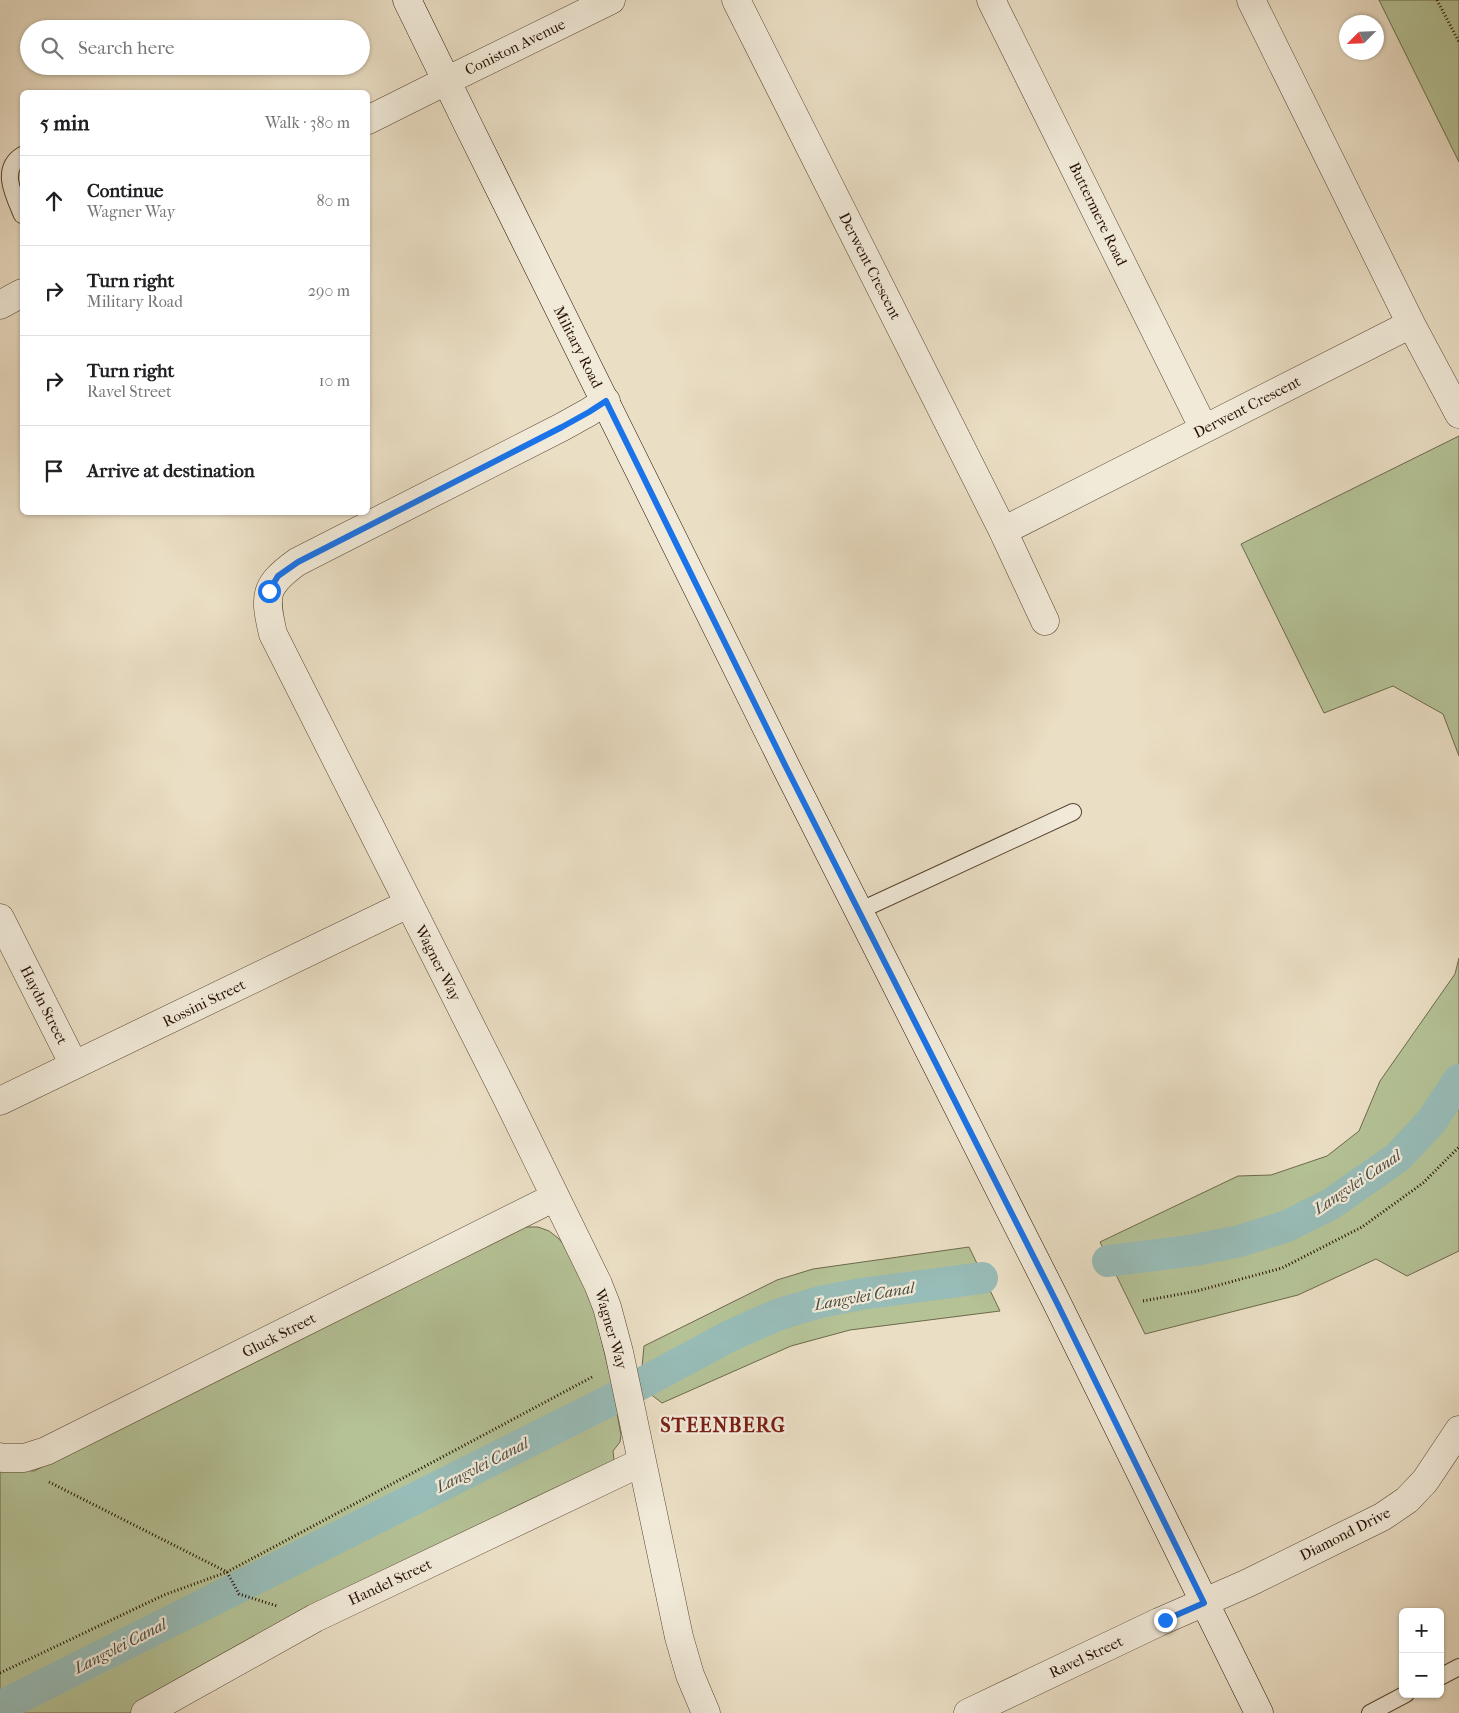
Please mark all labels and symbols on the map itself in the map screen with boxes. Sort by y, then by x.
street label: Coniston Avenue [462,15,569,79]
north arrow [1339,15,1384,60]
street label: Buttermere Road [1065,159,1131,269]
street label: Derwent Crescent [835,209,905,323]
street label: Military Road [550,303,607,392]
street label: Derwent Crescent [1190,372,1304,442]
route start [258,580,281,603]
street label: Wagner Way [411,921,465,1005]
street label: Haydn Street [17,963,72,1048]
street label: Rossini Street [160,975,249,1031]
water label: Langvlei Canal [1309,1145,1406,1219]
water label: Langvlei Canal [812,1278,917,1314]
street label: Wagner Way [591,1286,631,1372]
street label: Gluck Street [239,1308,319,1361]
district label: STEENBERG [660,1414,786,1437]
water label: Langvlei Canal [432,1433,533,1497]
street label: Diamond Drive [1297,1503,1394,1565]
street label: Handel Street [345,1555,435,1609]
route end [1154,1609,1177,1632]
water label: Langvlei Canal [70,1614,171,1678]
street label: Ravel Street [1046,1632,1126,1682]

